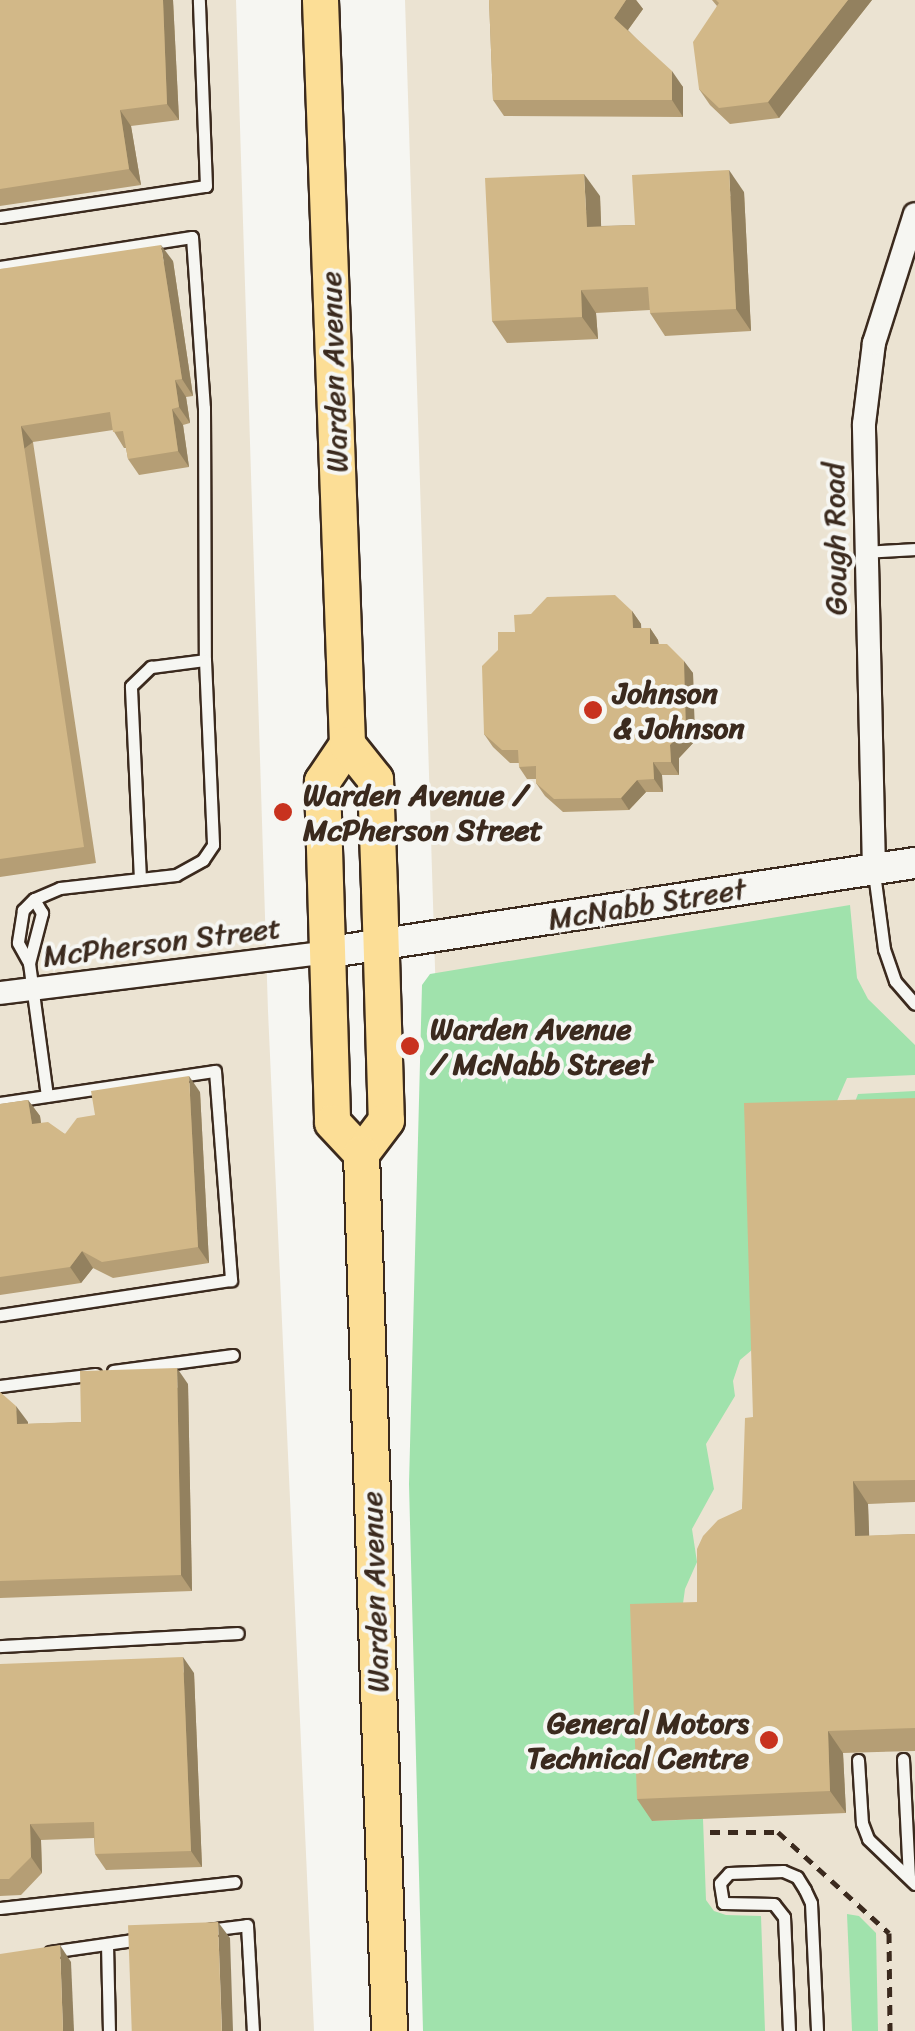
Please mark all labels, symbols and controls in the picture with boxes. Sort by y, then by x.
street label: Warden Avenue [312,271,356,473]
street label: Gough Road [816,462,854,616]
place label: Johnson & Johnson [613,675,745,746]
marker: Johnson & Johnson [582,699,604,721]
place label: Warden Avenue / McPherson Street [303,777,544,848]
marker: Warden Avenue / McPherson Street [272,801,294,823]
street label: McNabb Street [544,870,750,938]
street label: McPherson Street [40,909,284,975]
place label: Warden Avenue / McNabb Street [430,1011,655,1082]
marker: Warden Avenue / McNabb Street [399,1035,421,1057]
street label: Warden Avenue [353,1491,397,1693]
place label: General Motors Technical Centre [527,1705,749,1776]
marker: General Motors Technical Centre [758,1729,780,1751]

